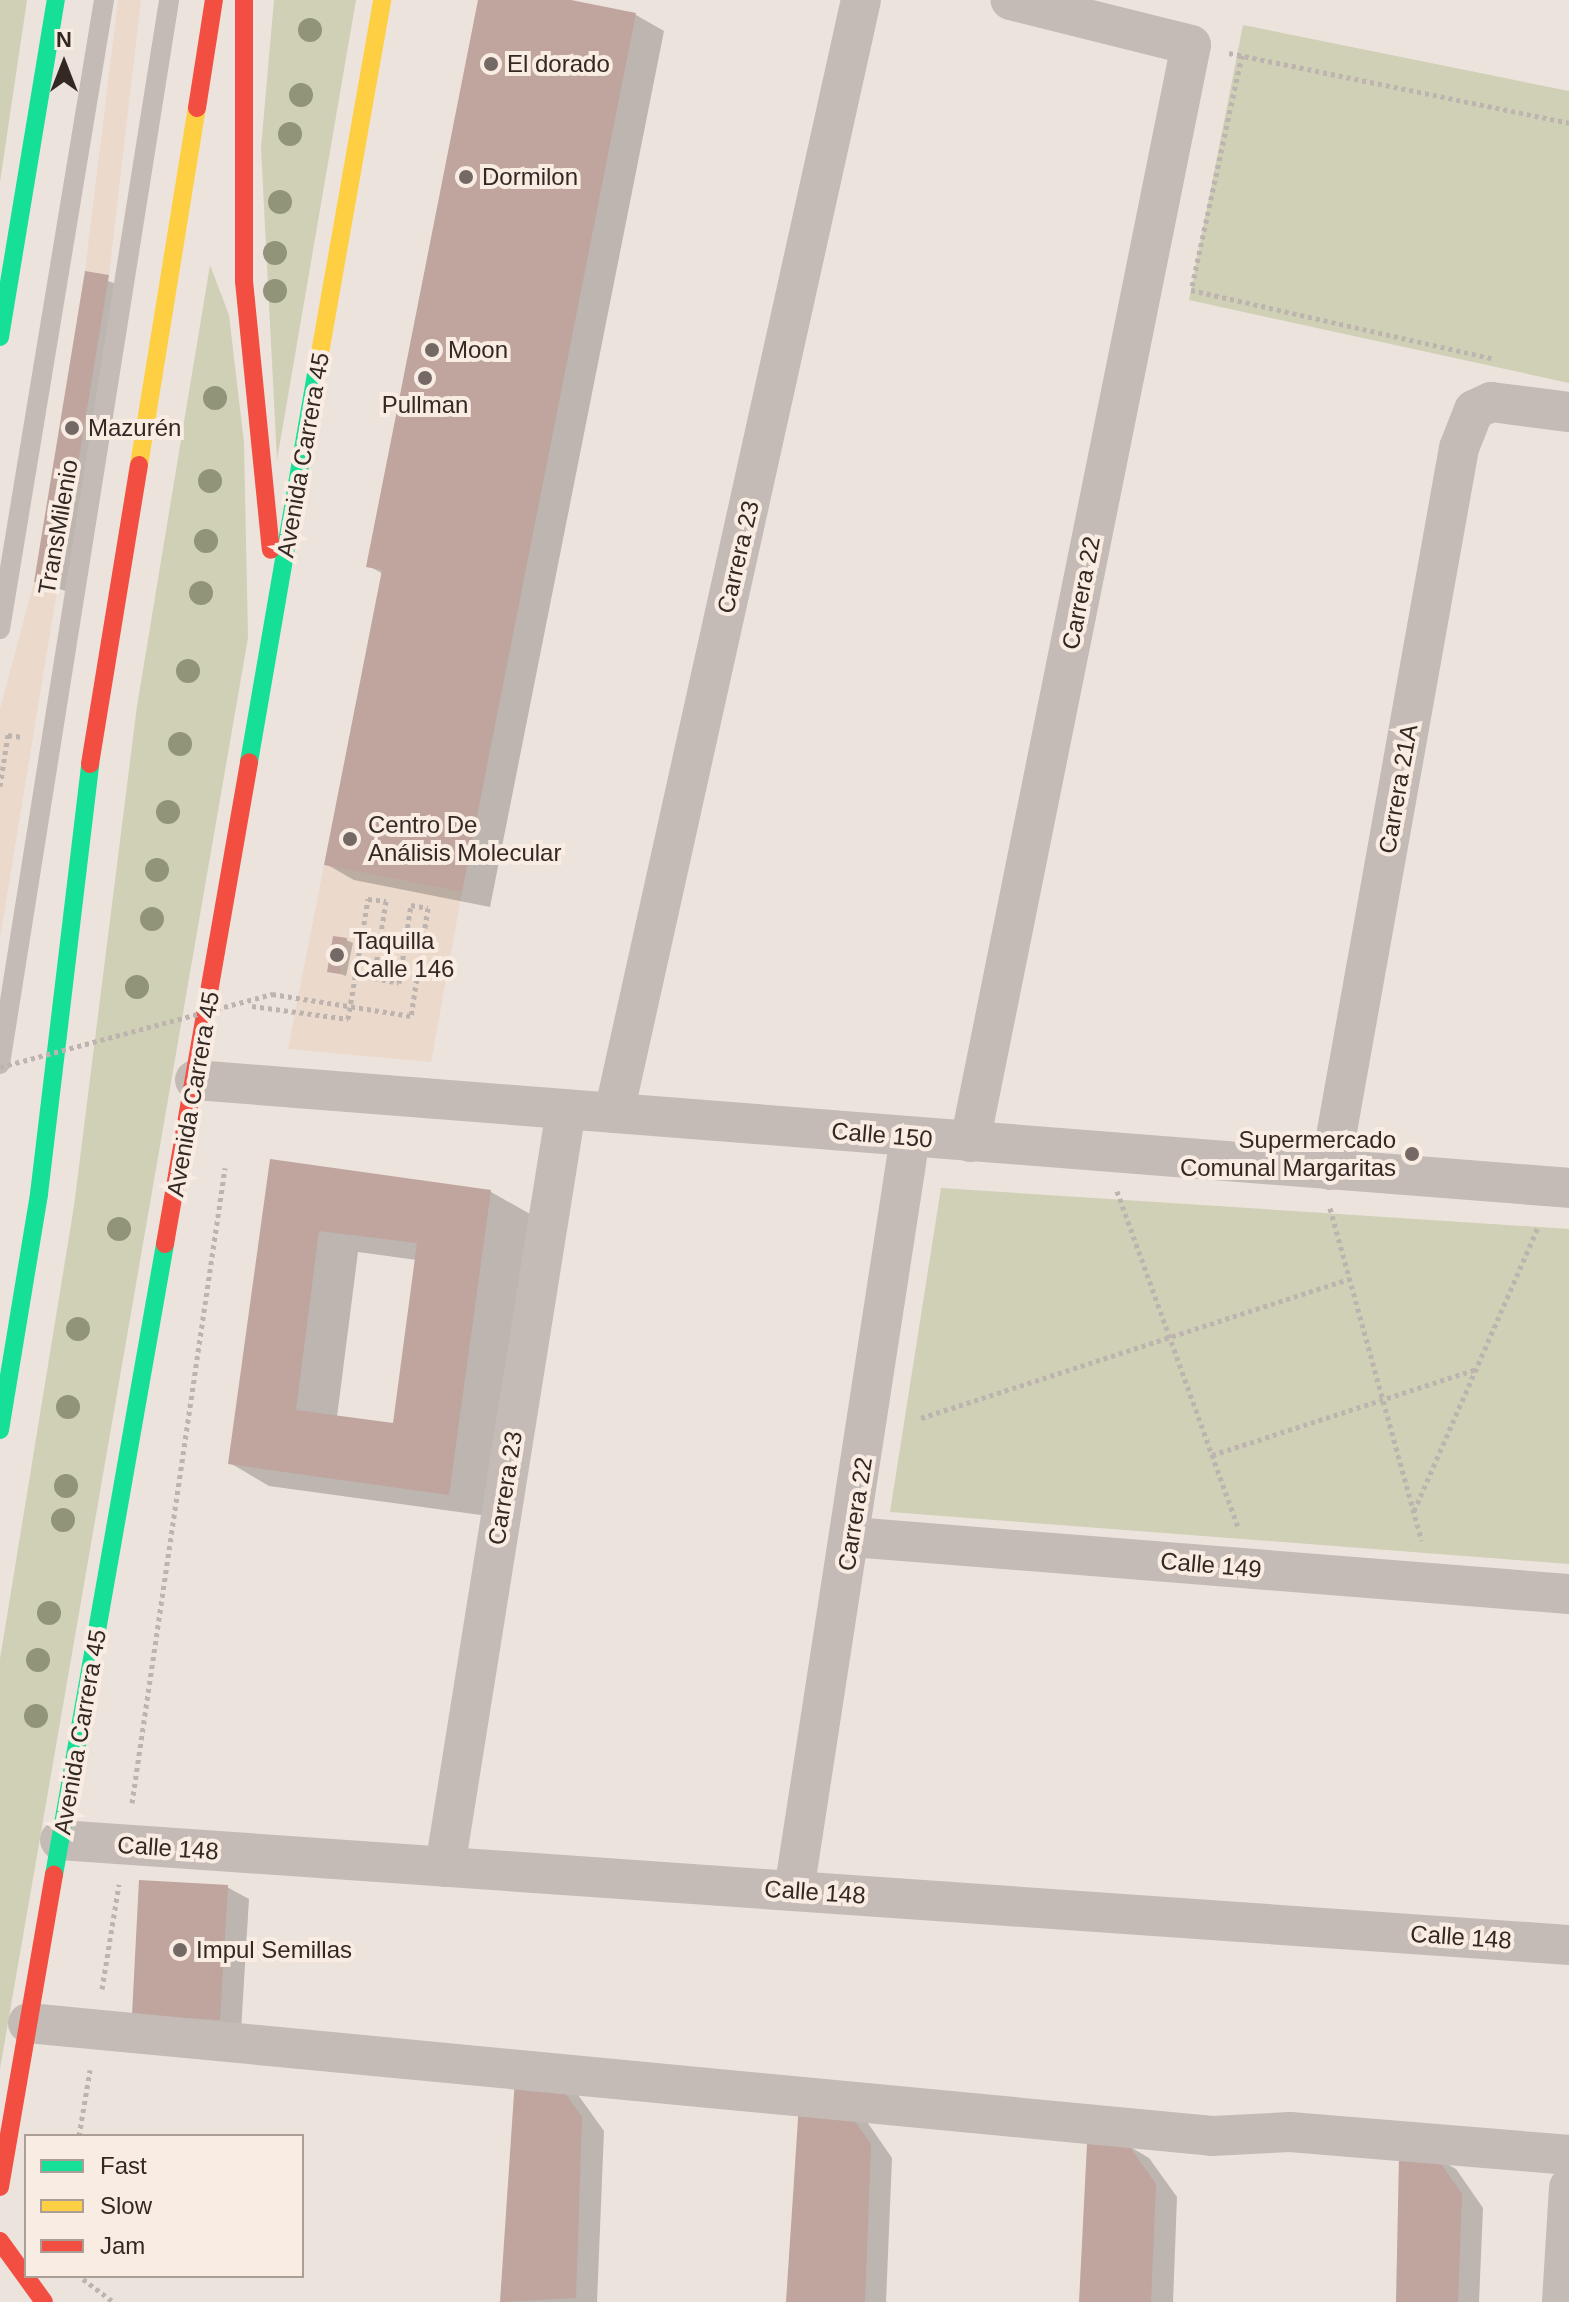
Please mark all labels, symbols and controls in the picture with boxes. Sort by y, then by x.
north arrow [24,24,104,104]
text: N [56,27,72,52]
place label: El dorado [507,50,610,78]
marker: El dorado [482,55,500,73]
place label: Dormilon [482,163,578,191]
marker: Dormilon [457,168,475,186]
place label: Moon [448,336,508,364]
marker: Moon [423,341,441,359]
street label: Avenida Carrera 45 [271,350,335,560]
marker: Pullman [416,369,434,387]
place label: Pullman [382,391,468,419]
place label: Mazurén [88,414,181,442]
marker: Mazurén [63,419,81,437]
street label: TransMilenio [32,457,84,597]
street label: Carrera 23 [711,498,765,616]
street label: Carrera 22 [1056,534,1106,652]
street label: Carrera 21A [1372,722,1424,856]
place label: Centro De Análisis Molecular [368,811,561,867]
marker: Centro De Análisis Molecular [339,828,361,850]
place label: Taquilla Calle 146 [353,927,454,983]
marker: Taquilla Calle 146 [328,946,346,964]
street label: Avenida Carrera 45 [161,989,225,1199]
street label: Calle 150 [830,1116,934,1154]
place label: Supermercado Comunal Margaritas [1180,1126,1396,1182]
marker: Supermercado Comunal Margaritas [1403,1145,1421,1163]
street label: Carrera 23 [482,1429,528,1547]
street label: Carrera 22 [832,1455,878,1573]
street label: Calle 149 [1159,1546,1263,1584]
street label: Avenida Carrera 45 [48,1627,112,1837]
street label: Calle 148 [116,1830,220,1866]
street label: Calle 148 [763,1874,867,1910]
street label: Calle 148 [1409,1919,1513,1955]
place label: Impul Semillas [196,1936,352,1964]
marker: Impul Semillas [171,1941,189,1959]
legend [24,2134,304,2278]
text: Fast [100,2152,147,2179]
text: Slow [100,2192,152,2219]
text: Jam [100,2232,145,2259]

